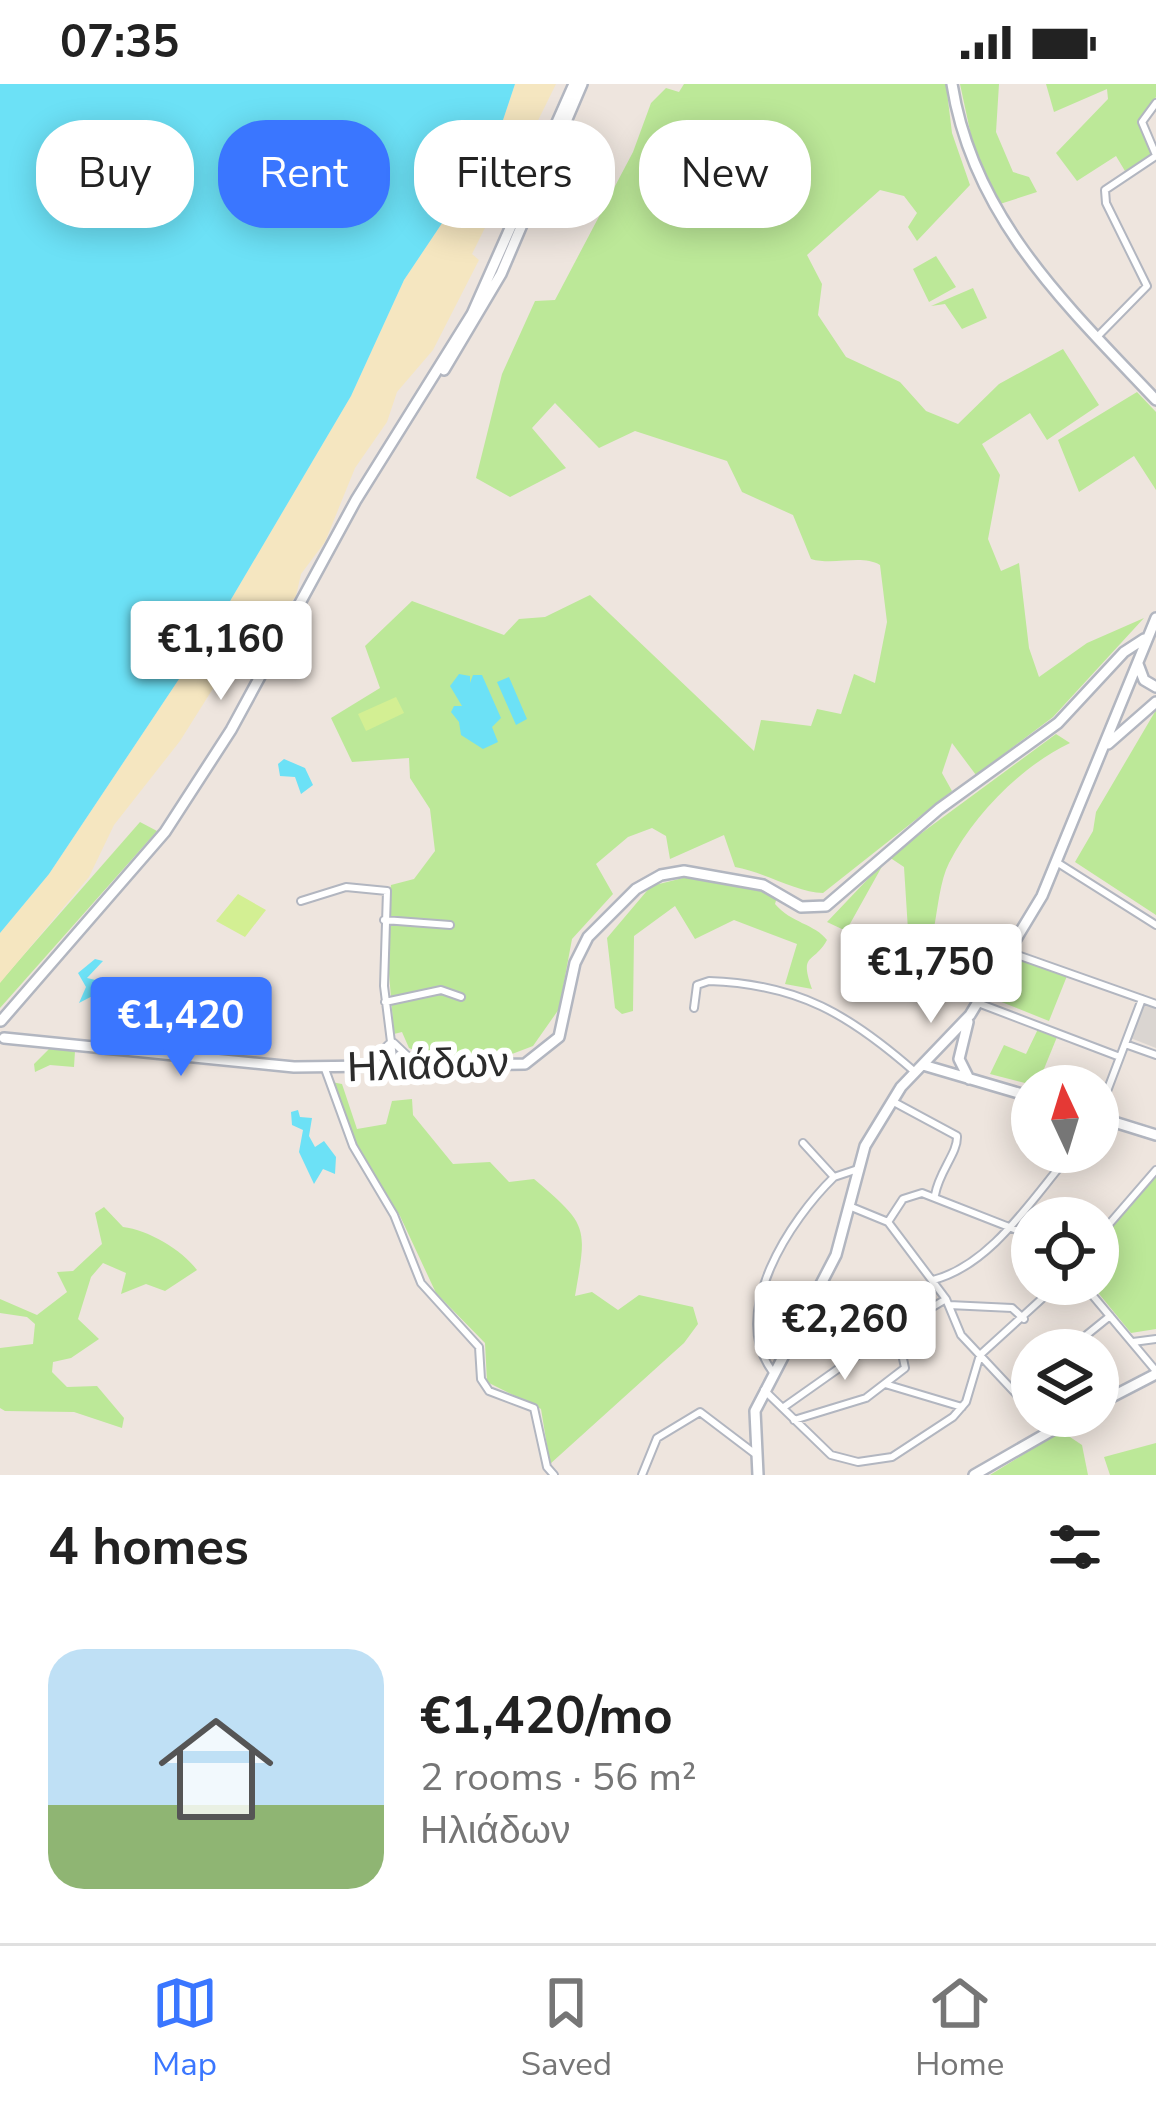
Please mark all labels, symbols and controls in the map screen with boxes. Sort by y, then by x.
text: 07:35 [60,12,179,73]
chip: Buy [36,120,194,228]
chip: Rent [218,120,390,228]
chip: Filters [414,120,615,228]
chip: New [639,120,811,228]
pin: €1,160 [123,601,319,703]
text: €1,160 [158,613,284,666]
pin: €1,750 [833,924,1029,1026]
text: €1,750 [868,936,994,989]
pin: €1,420 [83,977,279,1079]
text: €1,420 [118,989,244,1042]
street label: Ηλιάδων [346,1034,510,1096]
north arrow [1011,1065,1119,1173]
map controls [1011,1065,1119,1437]
button: locate [1011,1197,1119,1305]
pin: €2,260 [747,1281,943,1383]
text: €2,260 [782,1293,908,1346]
button: layers [1011,1329,1119,1437]
text: 4 homes [48,1512,249,1582]
icon: filters [1042,1514,1108,1580]
text: €1,420/mo [420,1681,673,1751]
icon: home [144,1697,288,1841]
text: 2 rooms · 56 m² [420,1751,697,1804]
text: Ηλιάδων [420,1804,571,1857]
tab: Map [152,1970,218,2087]
tab: Saved [521,1970,612,2087]
tab: Home [915,1970,1004,2087]

